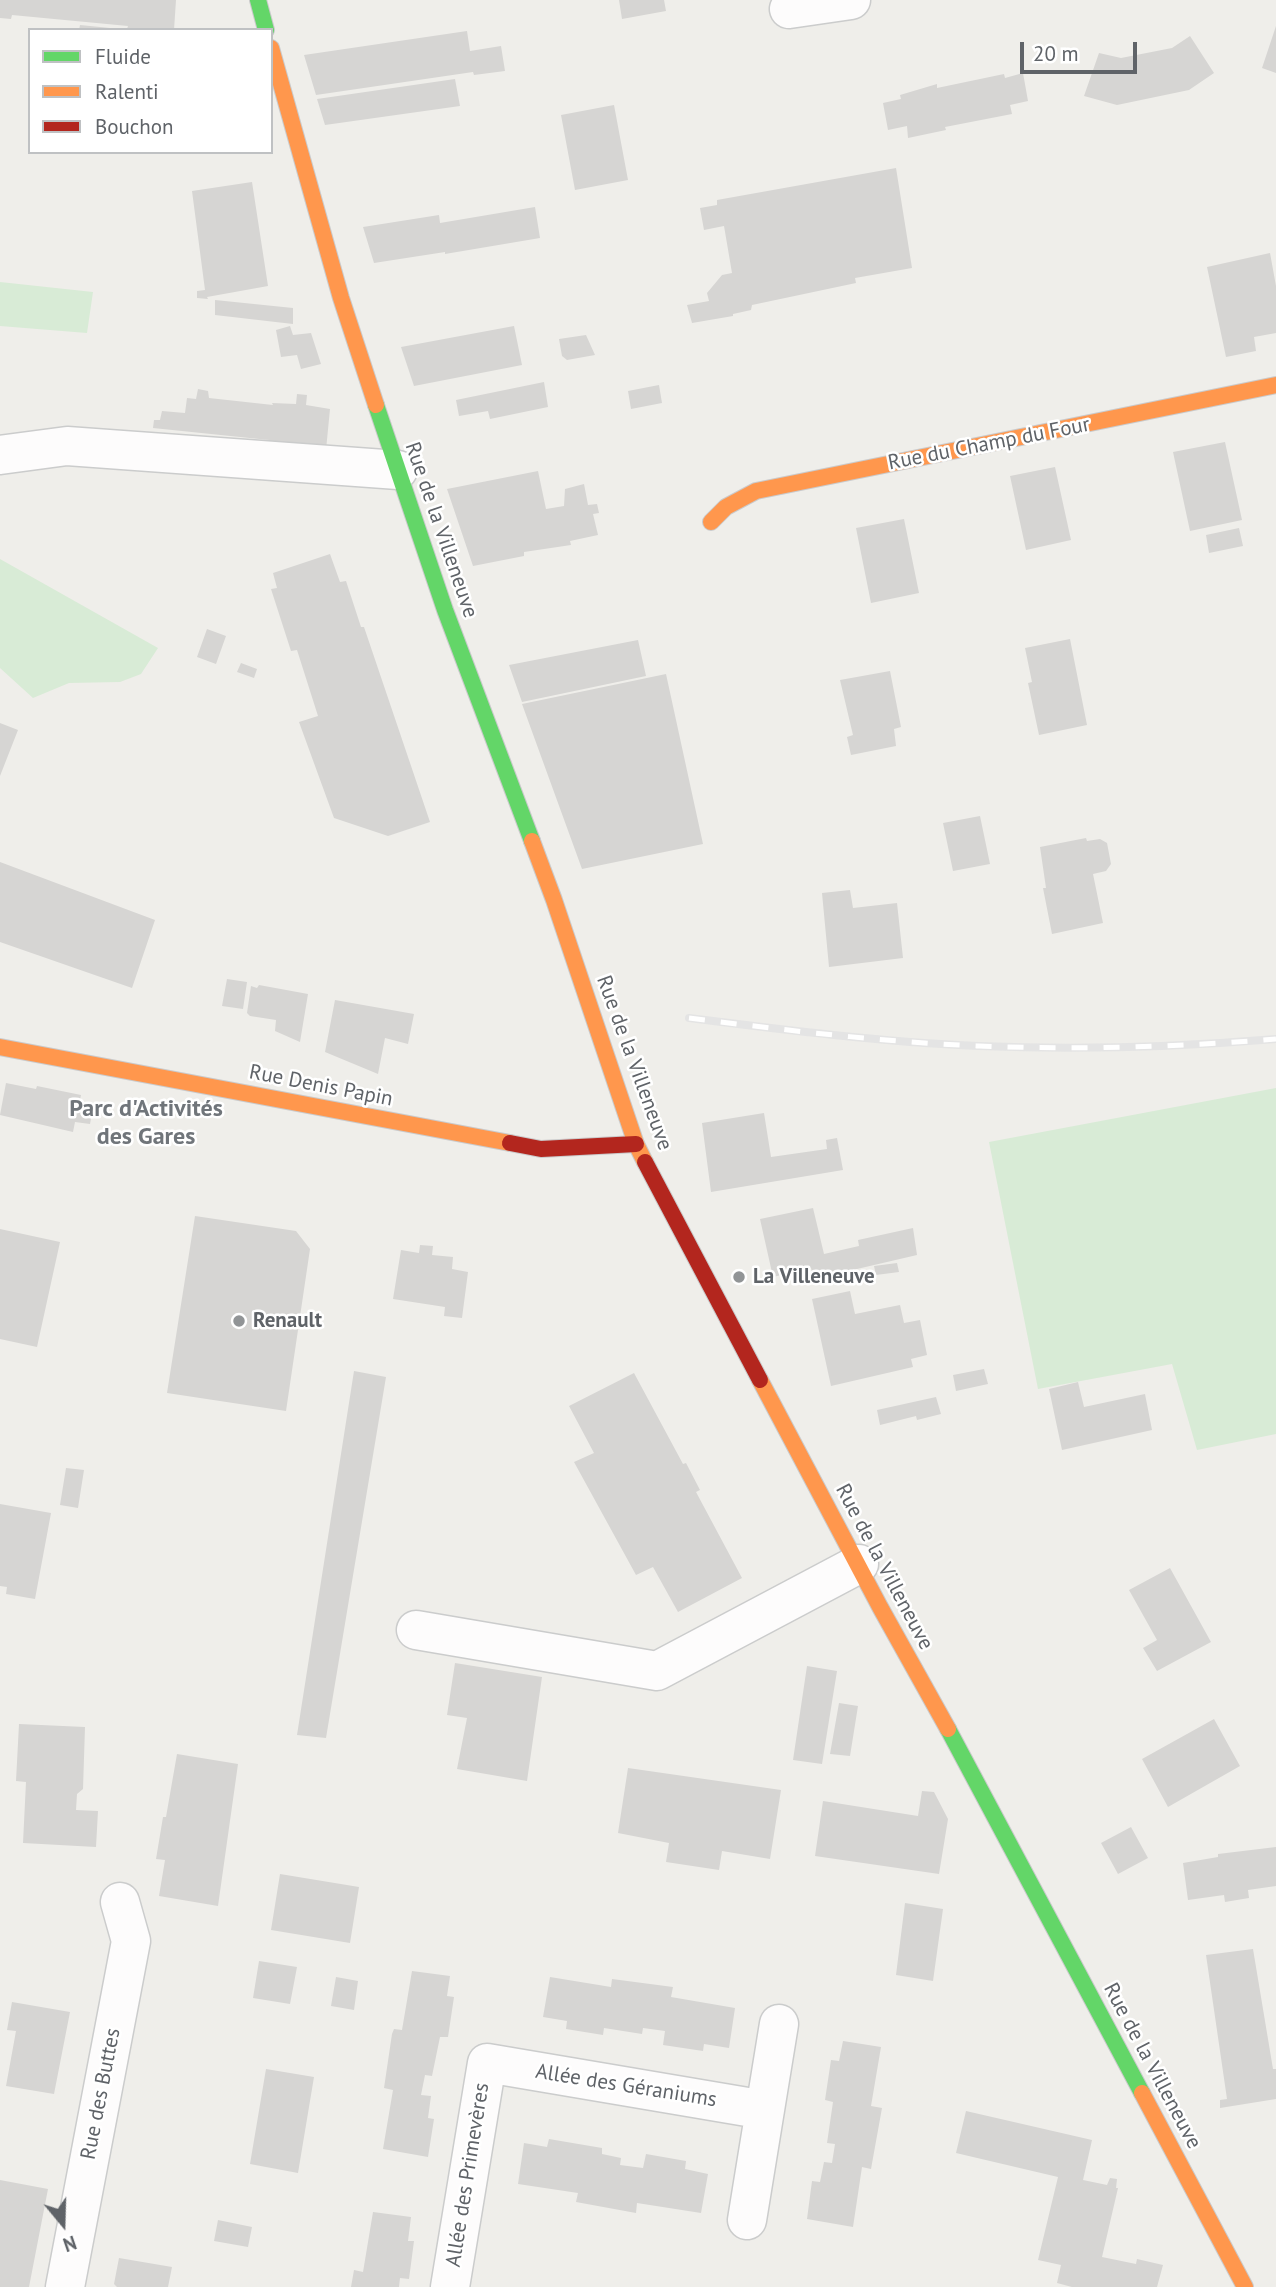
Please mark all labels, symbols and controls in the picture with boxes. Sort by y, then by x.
legend [28,28,273,154]
scale bar [1024,28,1141,72]
text: 20 m [1033,40,1079,67]
text: Fluide [95,43,151,70]
text: Ralenti [95,78,159,105]
text: Bouchon [95,113,174,140]
street label: Rue du Champ du Four [886,412,1092,476]
street label: Rue de la Villeneuve [399,439,483,621]
street label: Rue de la Villeneuve [591,972,677,1154]
street label: Rue Denis Papin [247,1060,395,1112]
district label: Parc d'Activités des Gares [69,1095,223,1151]
place label: La Villeneuve [753,1264,875,1290]
marker: La Villeneuve [731,1269,747,1285]
place label: Renault [253,1308,322,1334]
marker: Renault [231,1313,247,1329]
street label: Rue de la Villeneuve [830,1480,938,1654]
street label: Rue de la Villeneuve [1098,1979,1206,2153]
street label: Rue des Buttes [76,2026,126,2162]
street label: Allée des Géraniums [534,2059,718,2113]
street label: Allée des Primevères [441,2081,495,2269]
north arrow [28,2189,98,2259]
text: N [60,2230,80,2257]

